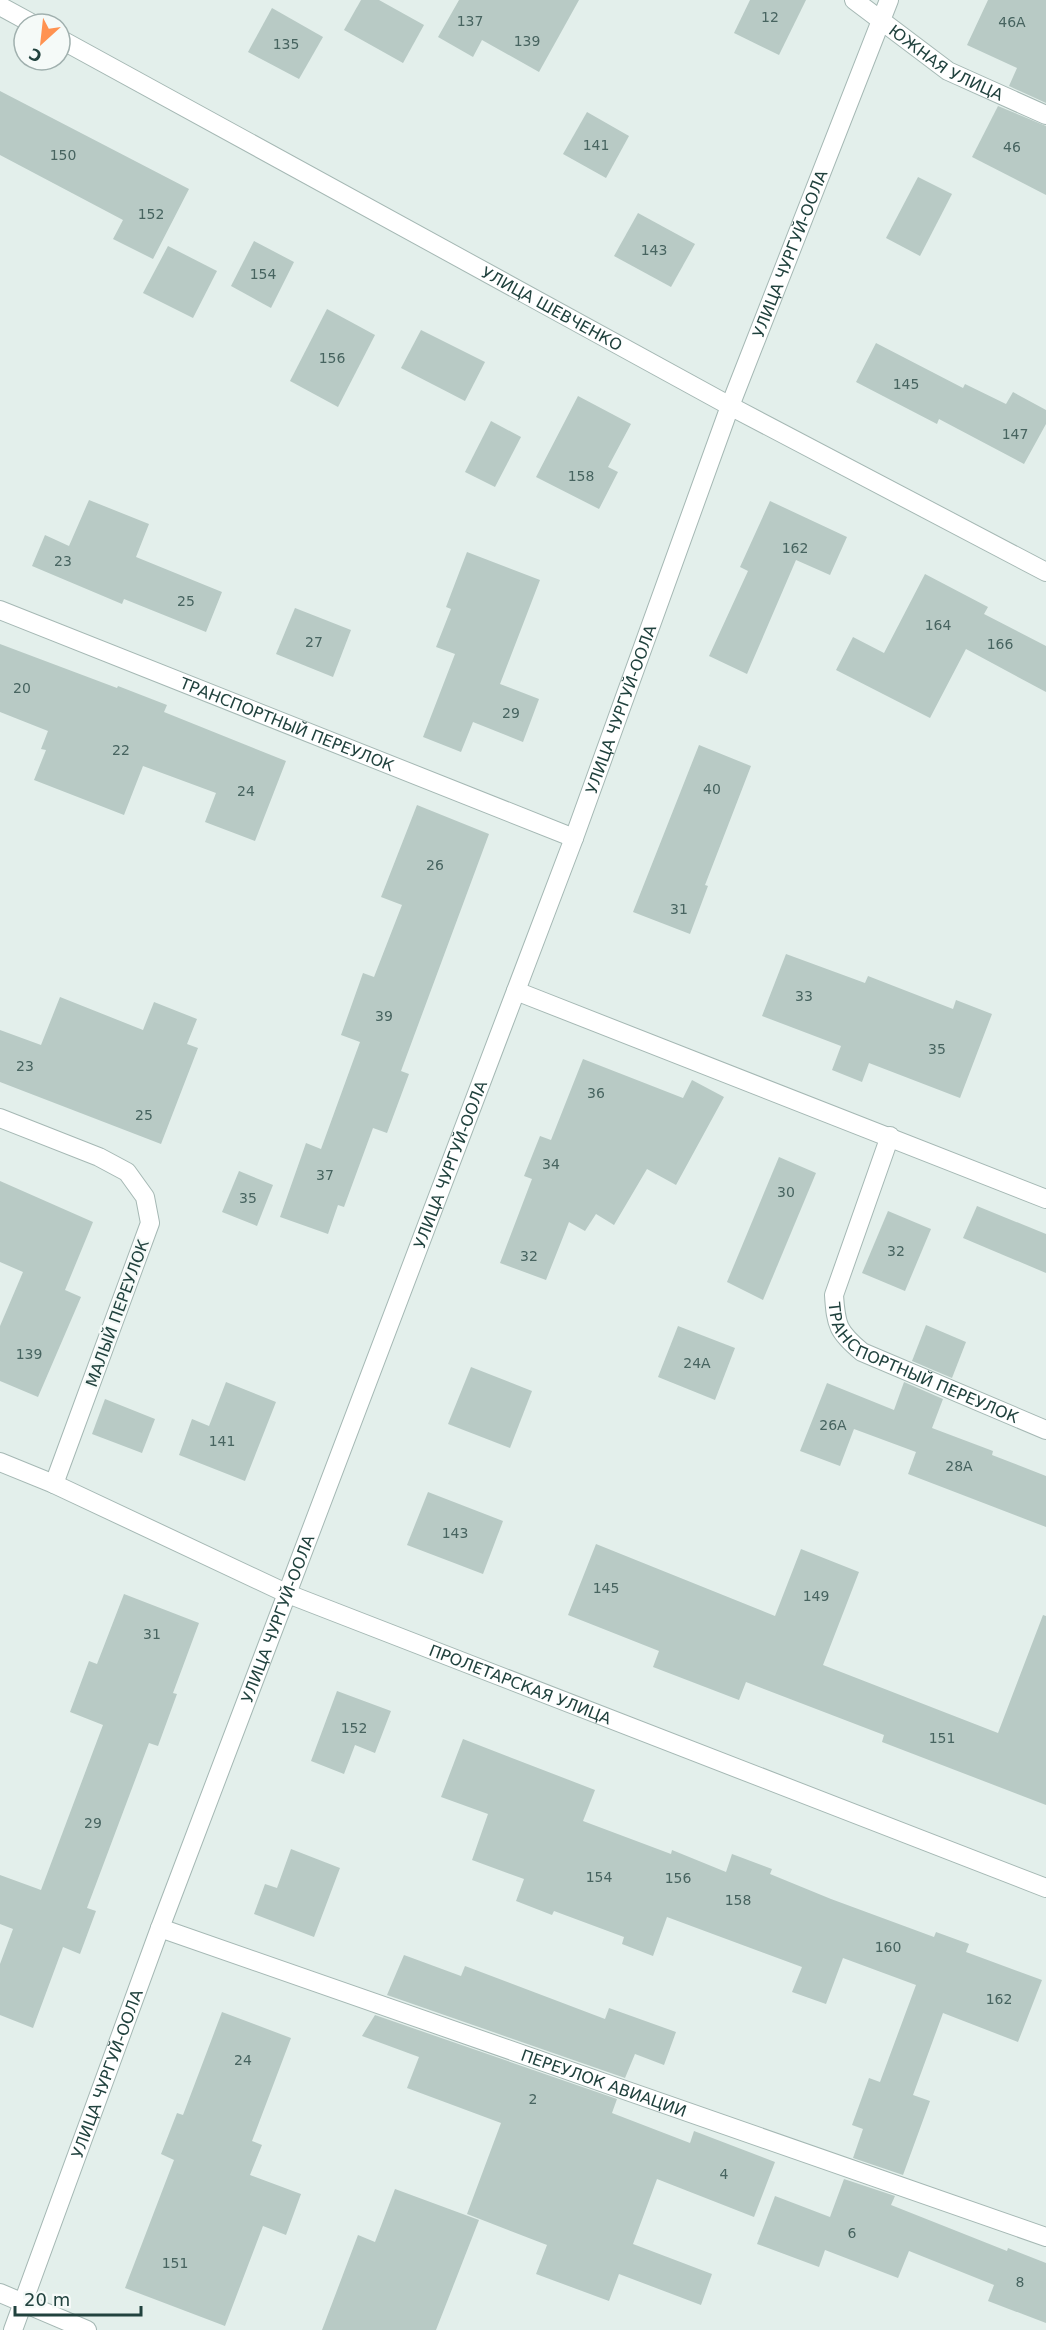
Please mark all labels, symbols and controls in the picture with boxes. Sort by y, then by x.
house number: 12 [761,9,779,25]
north arrow [12,12,72,72]
house number: 137 [457,13,483,29]
house number: 46А [998,14,1026,30]
street label: ЮЖНАЯ УЛИЦА [885,21,1006,105]
house number: 139 [514,33,540,49]
house number: 135 [273,36,299,52]
text: С [26,44,45,66]
house number: 141 [583,137,609,153]
house number: 46 [1003,139,1021,155]
house number: 150 [50,147,76,163]
street label: УЛИЦА ЧУРГУЙ-ООЛА [749,167,831,340]
house number: 152 [138,206,164,222]
house number: 143 [641,242,667,258]
street label: УЛИЦА ШЕВЧЕНКО [478,263,625,355]
house number: 154 [250,266,276,282]
house number: 156 [319,350,345,366]
house number: 145 [893,376,919,392]
house number: 147 [1002,426,1028,442]
house number: 158 [568,468,594,484]
house number: 162 [782,540,808,556]
house number: 23 [54,553,72,569]
house number: 25 [177,593,195,609]
house number: 164 [925,617,951,633]
street label: УЛИЦА ЧУРГУЙ-ООЛА [582,622,660,796]
house number: 27 [305,634,323,650]
house number: 166 [987,636,1013,652]
street label: ТРАНСПОРТНЫЙ ПЕРЕУЛОК [176,673,397,776]
house number: 20 [13,680,31,696]
house number: 29 [502,705,520,721]
house number: 22 [112,742,130,758]
house number: 40 [703,781,721,797]
house number: 24 [237,783,255,799]
house number: 26 [426,857,444,873]
house number: 31 [670,901,688,917]
house number: 33 [795,988,813,1004]
house number: 39 [375,1008,393,1024]
house number: 35 [928,1041,946,1057]
house number: 23 [16,1058,34,1074]
street label: УЛИЦА ЧУРГУЙ-ООЛА [410,1078,491,1251]
house number: 36 [587,1085,605,1101]
house number: 25 [135,1107,153,1123]
house number: 34 [542,1156,560,1172]
house number: 37 [316,1167,334,1183]
house number: 30 [777,1184,795,1200]
house number: 35 [239,1190,257,1206]
street label: МАЛЫЙ ПЕРЕУЛОК [82,1236,153,1390]
house number: 32 [887,1243,905,1259]
house number: 32 [520,1248,538,1264]
street label: ТРАНСПОРТНЫЙ ПЕРЕУЛОК [824,1300,1022,1427]
house number: 139 [16,1346,42,1362]
house number: 24А [683,1355,711,1371]
house number: 26А [819,1417,847,1433]
house number: 141 [209,1433,235,1449]
house number: 28А [945,1458,973,1474]
house number: 143 [442,1525,468,1541]
street label: УЛИЦА ЧУРГУЙ-ООЛА [237,1532,318,1705]
house number: 145 [593,1580,619,1596]
house number: 149 [803,1588,829,1604]
house number: 31 [143,1626,161,1642]
street label: ПРОЛЕТАРСКАЯ УЛИЦА [426,1641,614,1728]
house number: 152 [341,1720,367,1736]
house number: 151 [929,1730,955,1746]
house number: 29 [84,1815,102,1831]
house number: 154 [586,1869,612,1885]
house number: 156 [665,1870,691,1886]
house number: 158 [725,1892,751,1908]
house number: 160 [875,1939,901,1955]
street label: УЛИЦА ЧУРГУЙ-ООЛА [68,1987,147,2161]
house number: 162 [986,1991,1012,2007]
street label: ПЕРЕУЛОК АВИАЦИИ [518,2046,689,2121]
house number: 24 [234,2052,252,2068]
house number: 2 [529,2091,537,2107]
house number: 4 [720,2166,729,2182]
house number: 6 [848,2225,857,2241]
house number: 151 [162,2255,188,2271]
house number: 8 [1016,2274,1024,2290]
scale bar [15,2279,141,2317]
text: 20 m [24,2289,70,2310]

